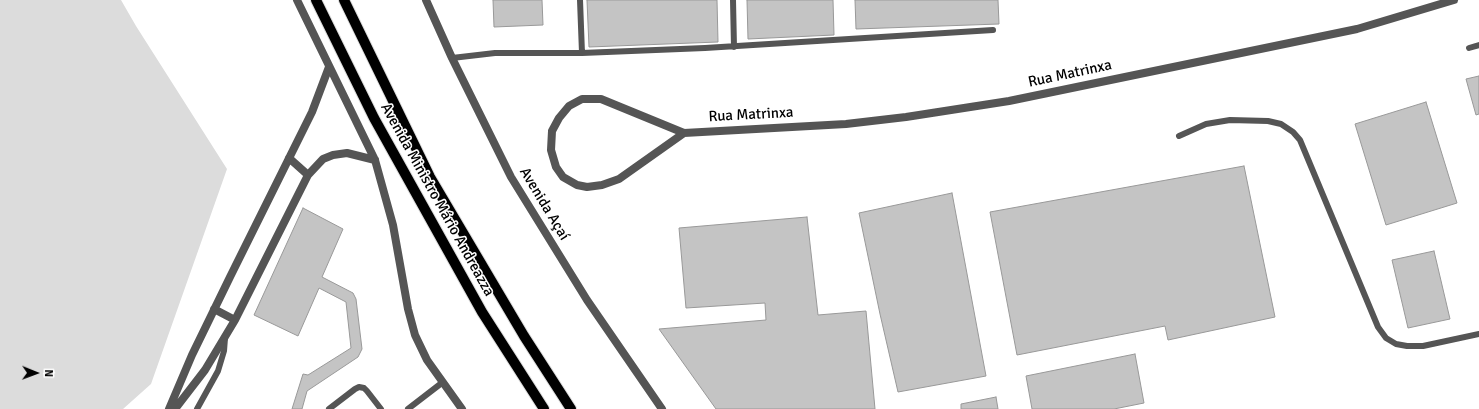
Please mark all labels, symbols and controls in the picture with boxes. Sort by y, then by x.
street label: Rua Matrinxa [1027,56,1113,92]
street label: Avenida Ministro Mário Andreazza [376,100,498,300]
street label: Rua Matrinxa [708,104,794,126]
street label: Avenida Açaí [515,164,573,244]
north arrow [16,353,56,393]
text: N [42,369,55,377]

